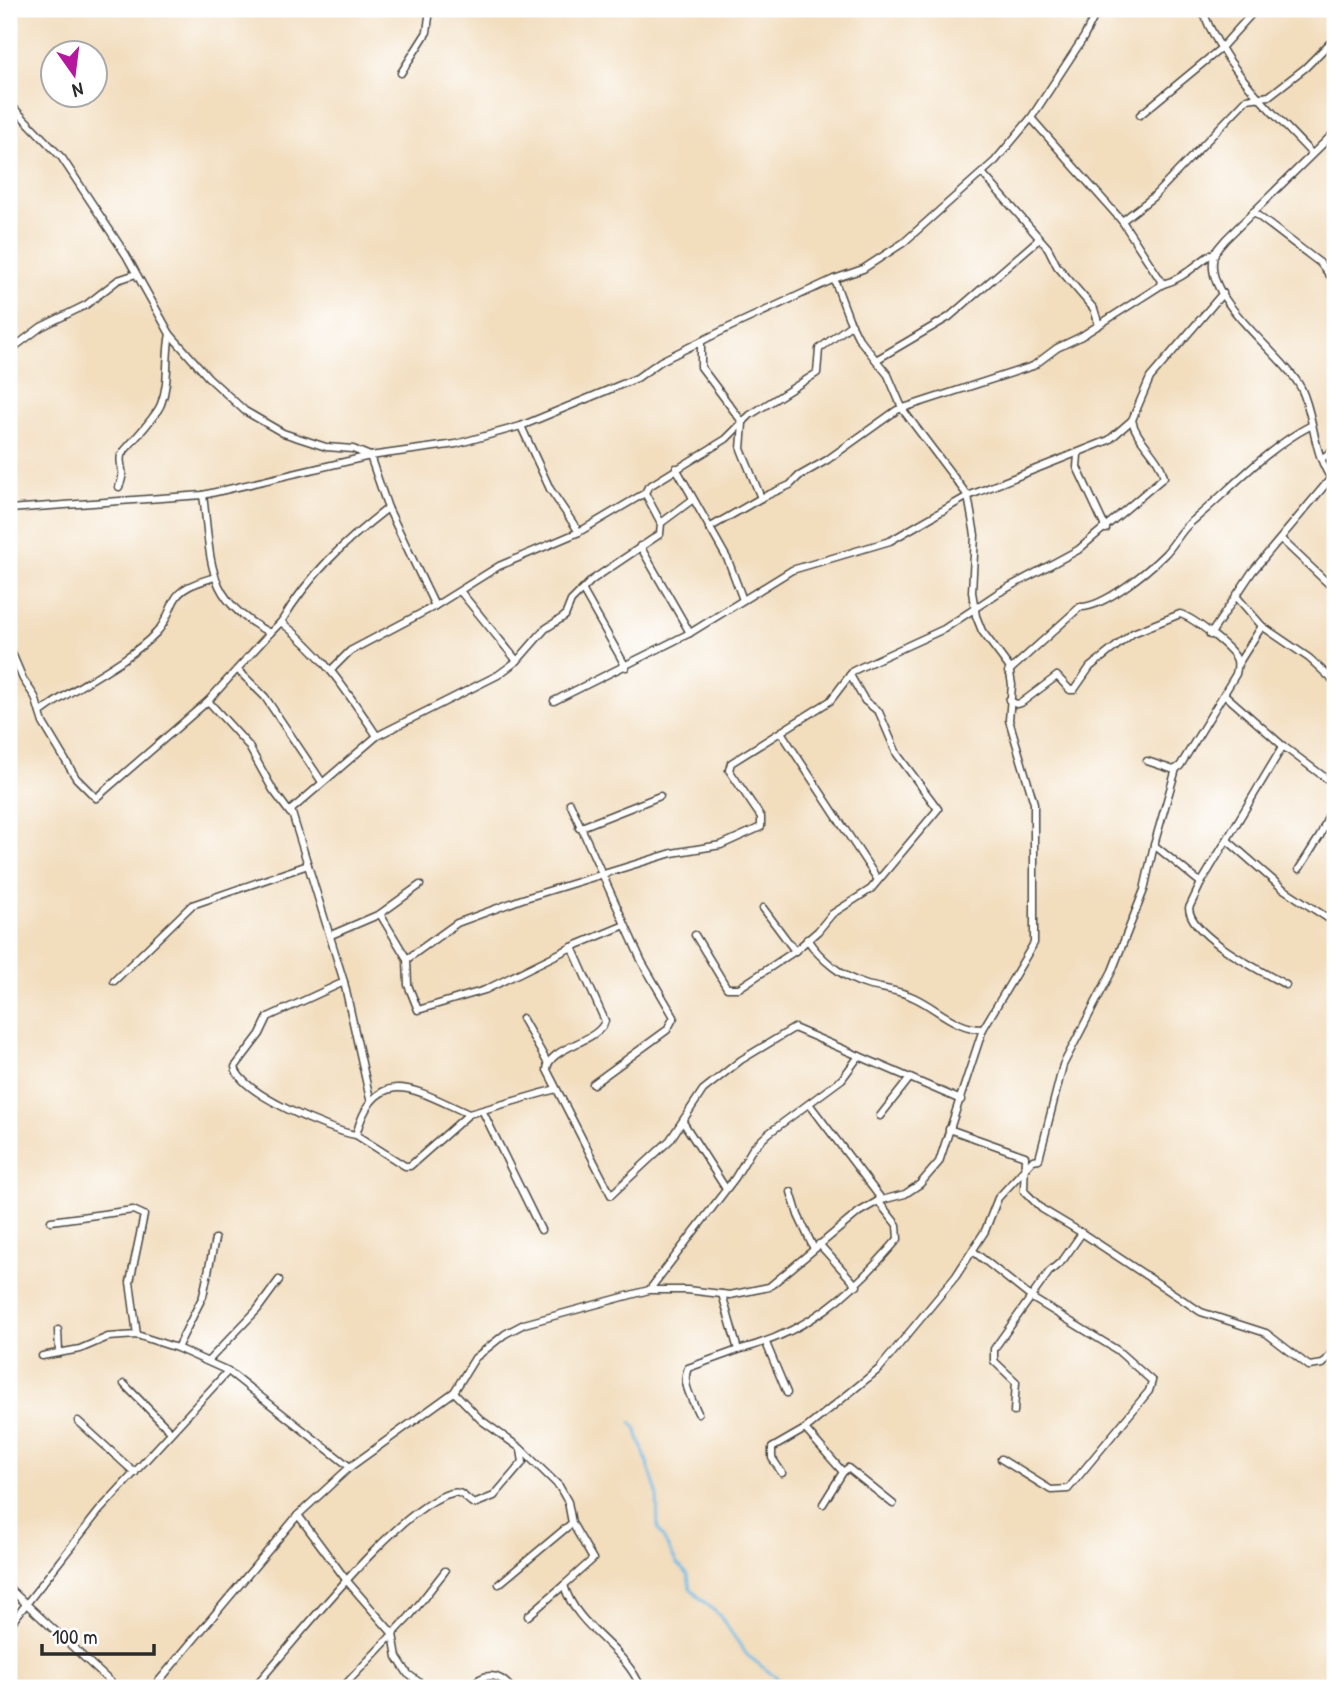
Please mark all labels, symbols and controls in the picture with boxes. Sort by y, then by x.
north arrow [38,38,108,108]
text: N [70,77,86,104]
scale bar [42,1613,154,1657]
text: 100 m [52,1622,98,1651]

